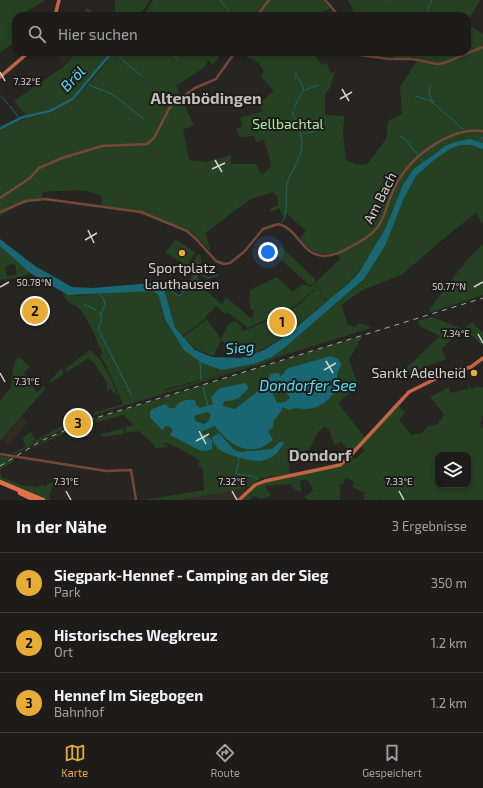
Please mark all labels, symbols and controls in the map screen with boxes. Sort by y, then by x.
search box [12,12,471,56]
icon: search [26,23,48,45]
text: Hier suchen [58,25,138,43]
water label: Bröl [56,62,88,95]
text: 7.32°E [13,75,41,87]
district label: Altenbödingen [150,88,262,107]
park label: Sellbachtal [252,115,325,132]
street label: Am Bach [359,169,400,226]
your location [258,242,278,262]
marker: Sportplatz Lauthausen [177,248,187,258]
place label: Sportplatz Lauthausen [145,259,219,292]
text: 50.78°N [16,276,52,288]
text: 50.77°N [432,280,466,292]
pin: 2 [22,296,48,326]
pin: 1 [269,307,295,337]
text: 7.34°E [442,327,470,339]
water label: Sieg [225,337,255,357]
place label: Sankt Adelheid [372,364,466,381]
marker: Sankt Adelheid [469,368,479,378]
text: 7.31°E [14,375,40,387]
water label: Dondorfer See [259,376,357,394]
pin: 3 [65,408,91,438]
district label: Dondorf [289,445,352,464]
map controls [435,452,471,488]
button: layers [435,452,471,488]
text: 7.31°E [53,475,79,487]
text: 7.32°E [218,475,246,487]
text: 7.33°E [385,475,413,487]
text: In der Nähe [16,516,107,536]
text: 3 Ergebnisse [392,518,467,534]
text: Siegpark-Hennef - Camping an der Sieg [54,566,329,584]
text: 1 [26,575,32,591]
text: 350 m [431,575,467,591]
text: Park [54,584,81,600]
text: Historisches Wegkreuz [54,626,218,644]
text: 2 [25,635,33,651]
text: 1.2 km [431,635,467,651]
text: Ort [54,644,73,660]
text: Hennef Im Siegbogen [54,686,203,704]
text: 3 [25,695,33,711]
text: 1.2 km [431,695,467,711]
text: Bahnhof [54,704,104,720]
tab: Karte [61,742,88,779]
tab: Route [210,742,240,779]
tab: Gespeichert [362,742,422,779]

